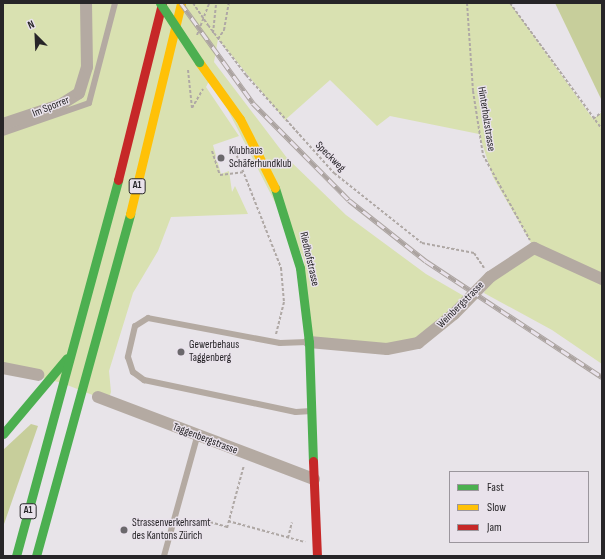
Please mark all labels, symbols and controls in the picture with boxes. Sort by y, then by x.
north arrow [16,16,56,56]
text: N [26,17,36,32]
street label: Hinterholzstrasse [474,86,498,152]
street label: Im Sporrer [31,94,71,120]
street label: Speckweg [312,139,348,175]
place label: Klubhaus Schäferhundklub [229,145,292,171]
marker: Klubhaus Schäferhundklub [216,153,226,163]
road number: A1 [128,178,146,194]
street label: Riedhofstrasse [296,231,322,287]
street label: Weinbergstrasse [435,279,487,331]
place label: Gewerbehaus Taggenberg [189,339,239,365]
marker: Gewerbehaus Taggenberg [176,347,186,357]
street label: Taggenbergstrasse [171,421,239,457]
legend [449,471,589,543]
text: Fast [487,480,504,495]
text: Slow [487,500,506,515]
road number: A1 [19,503,37,519]
place label: Strassenverkehrsamt des Kantons Zürich [132,517,211,543]
text: Jam [487,520,502,535]
marker: Strassenverkehrsamt des Kantons Zürich [119,525,129,535]

